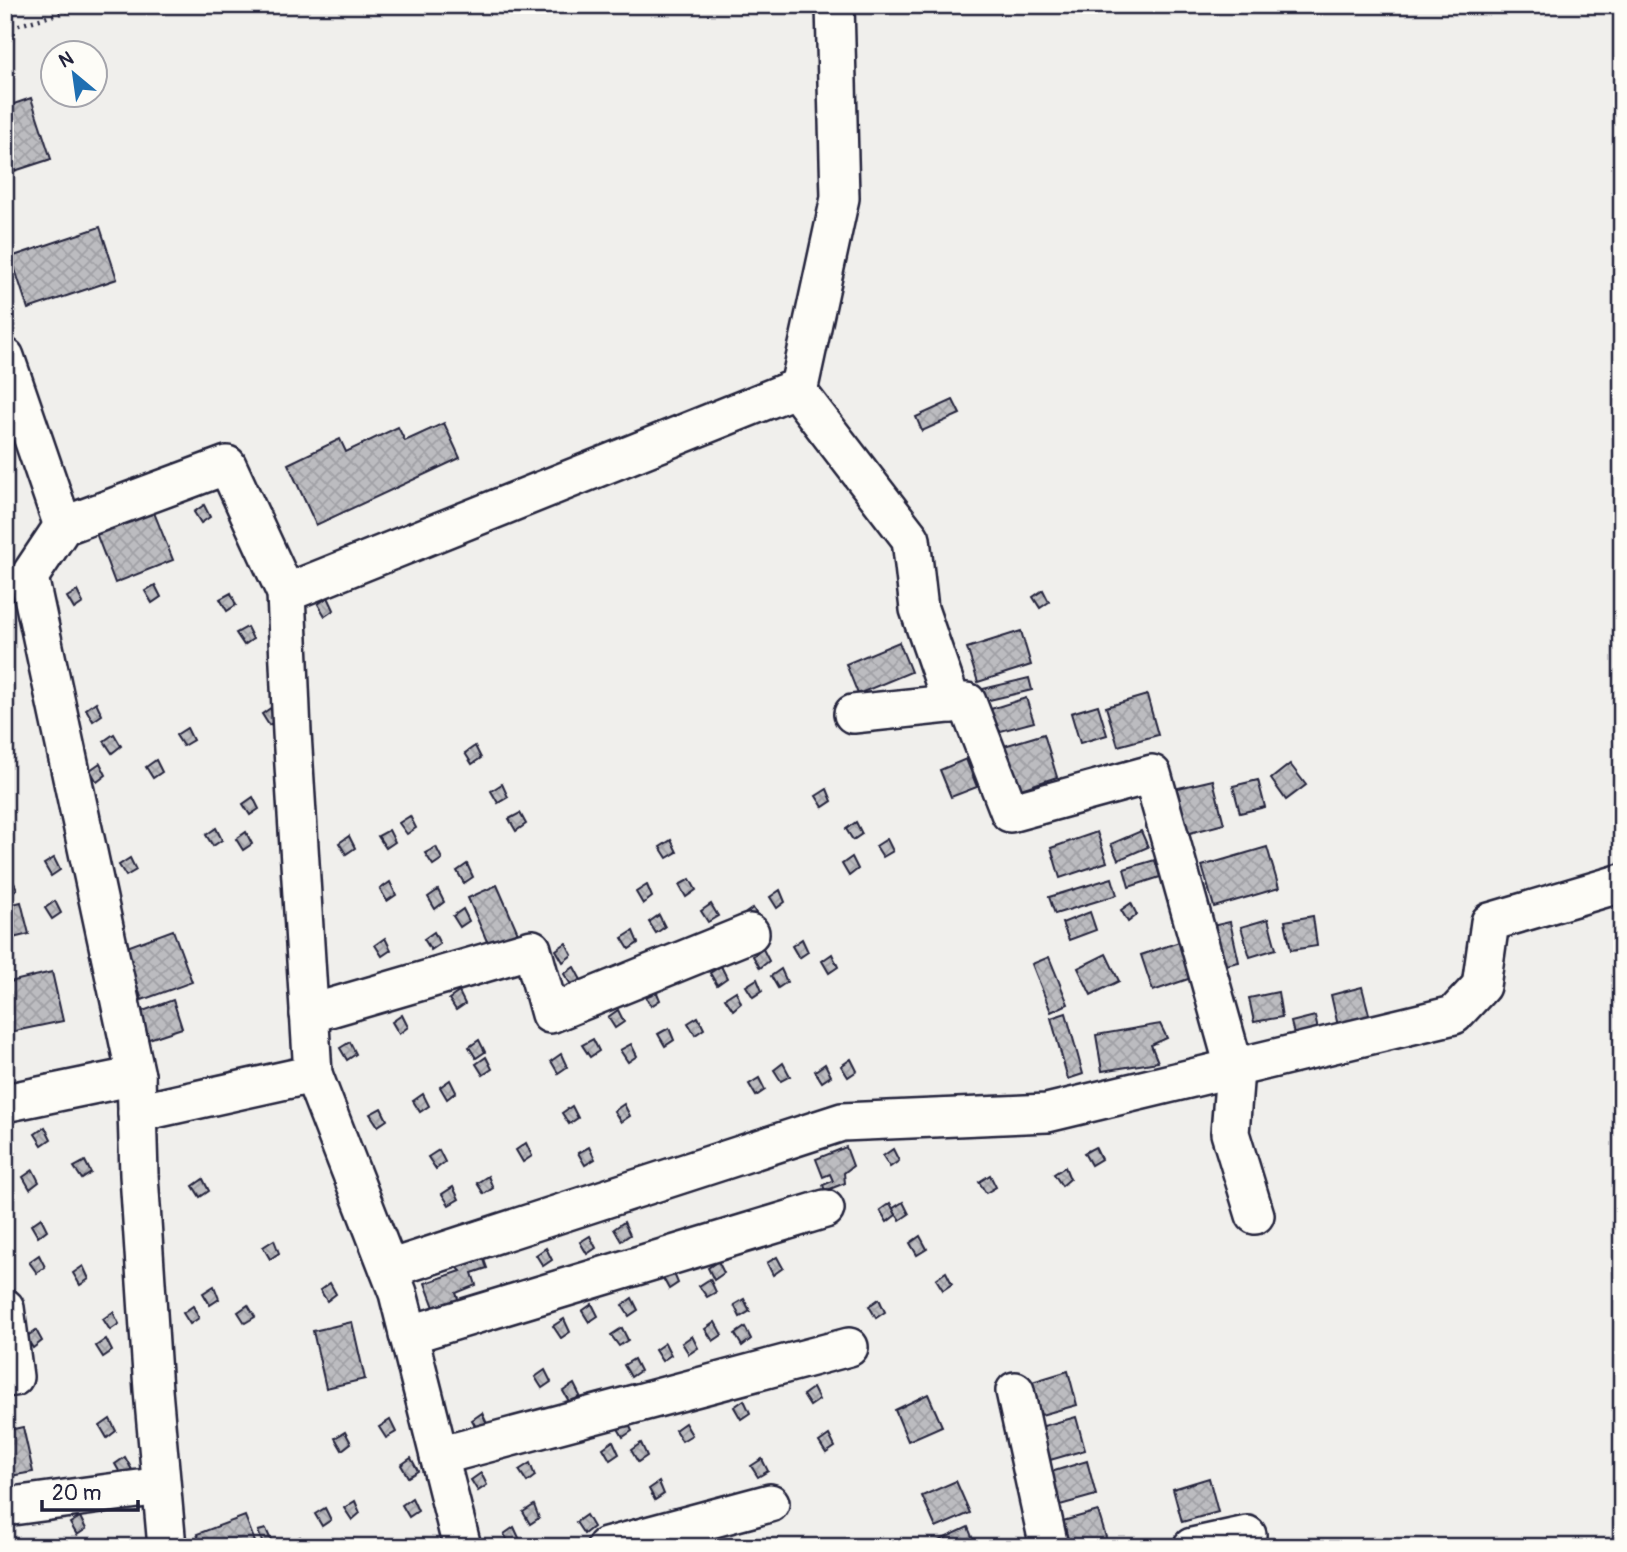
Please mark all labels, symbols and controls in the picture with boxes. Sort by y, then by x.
north arrow [38,38,108,108]
text: N [55,46,78,74]
scale bar [42,1468,138,1512]
text: 20 m [52,1480,101,1507]

